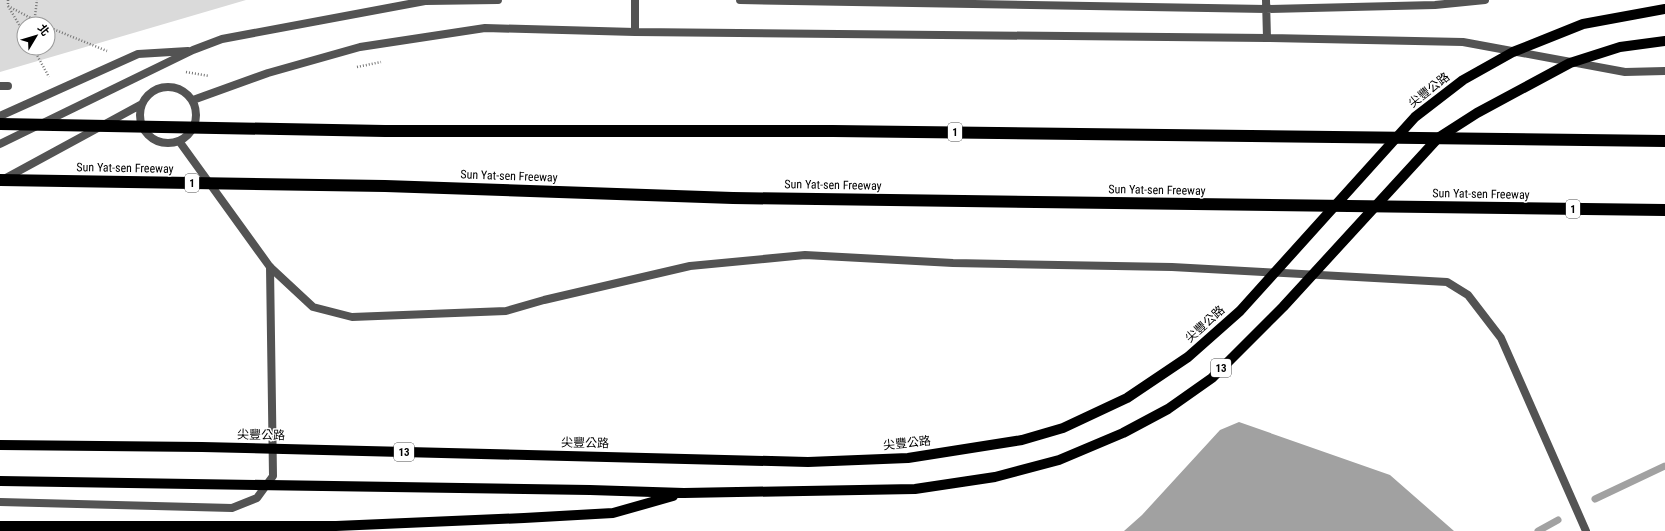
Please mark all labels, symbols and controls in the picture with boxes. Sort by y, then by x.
north arrow [16,16,56,56]
text: 北 [35,22,52,38]
street label: 尖豐公路 [1406,70,1452,110]
road number: 1 [948,123,962,141]
street label: Sun Yat-sen Freeway [76,160,174,176]
street label: Sun Yat-sen Freeway [460,167,558,185]
road number: 1 [185,174,199,192]
street label: Sun Yat-sen Freeway [784,177,882,193]
street label: Sun Yat-sen Freeway [1108,182,1206,198]
street label: Sun Yat-sen Freeway [1432,186,1530,202]
road number: 1 [1566,200,1580,218]
street label: 尖豐公路 [1182,303,1228,345]
road number: 13 [1211,359,1231,377]
street label: 尖豐公路 [237,428,285,442]
street label: 尖豐公路 [882,434,932,452]
street label: 尖豐公路 [561,436,609,450]
road number: 13 [394,443,414,461]

